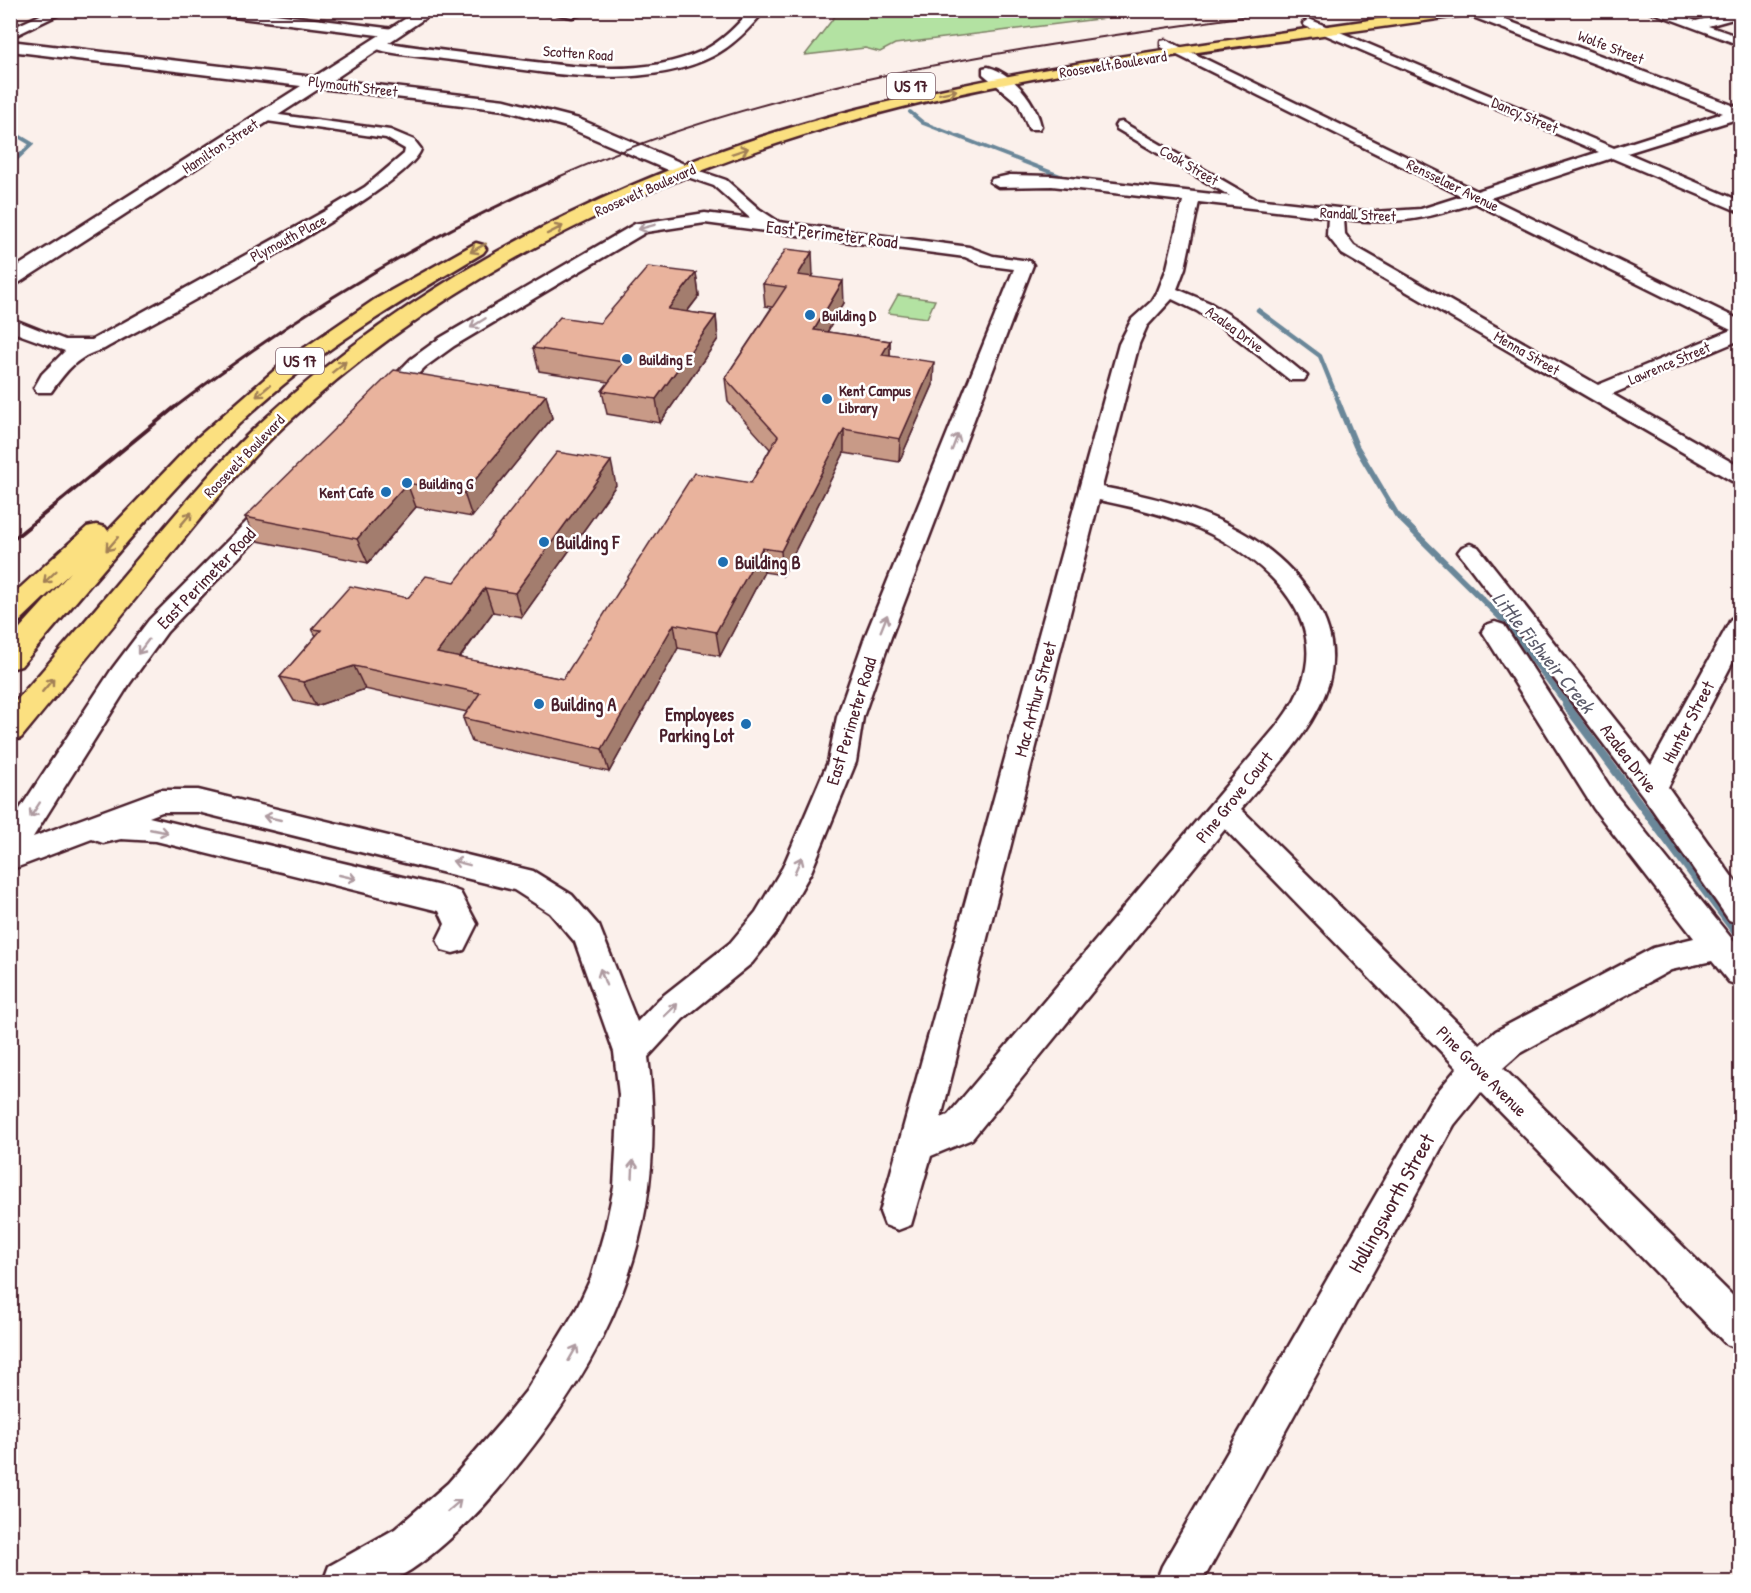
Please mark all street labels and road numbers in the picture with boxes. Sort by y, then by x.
street label: Wolfe Street [1575,25,1648,69]
street label: Scotten Road [542,40,614,66]
street label: Roosevelt Boulevard [1058,45,1168,83]
street label: Plymouth Street [307,70,400,102]
road number: US 17 [887,73,935,99]
street label: Dancy Street [1489,92,1562,139]
street label: Hamilton Street [178,113,263,178]
street label: Cook Street [1156,140,1223,191]
street label: Rensselaer Avenue [1403,154,1503,216]
street label: Roosevelt Boulevard [591,158,699,222]
street label: Randall Street [1319,202,1397,227]
street label: Plymouth Place [246,209,330,267]
street label: East Perimeter Road [765,214,899,254]
street label: Azalea Drive [1202,301,1268,357]
street label: Menna Street [1490,326,1564,381]
street label: Lawrence Street [1625,336,1714,390]
road number: US 17 [276,348,324,374]
street label: Roosevelt Boulevard [199,410,289,502]
street label: East Perimeter Road [151,522,261,634]
street label: Mac Arthur Street [1008,638,1063,759]
street label: East Perimeter Road [820,654,882,788]
street label: Hunter Street [1656,676,1721,768]
street label: Azalea Drive [1595,718,1663,798]
street label: Pine Grove Court [1189,745,1279,848]
street label: Pine Grove Avenue [1431,1020,1533,1122]
street label: Hollingsworth Street [1341,1128,1442,1278]

